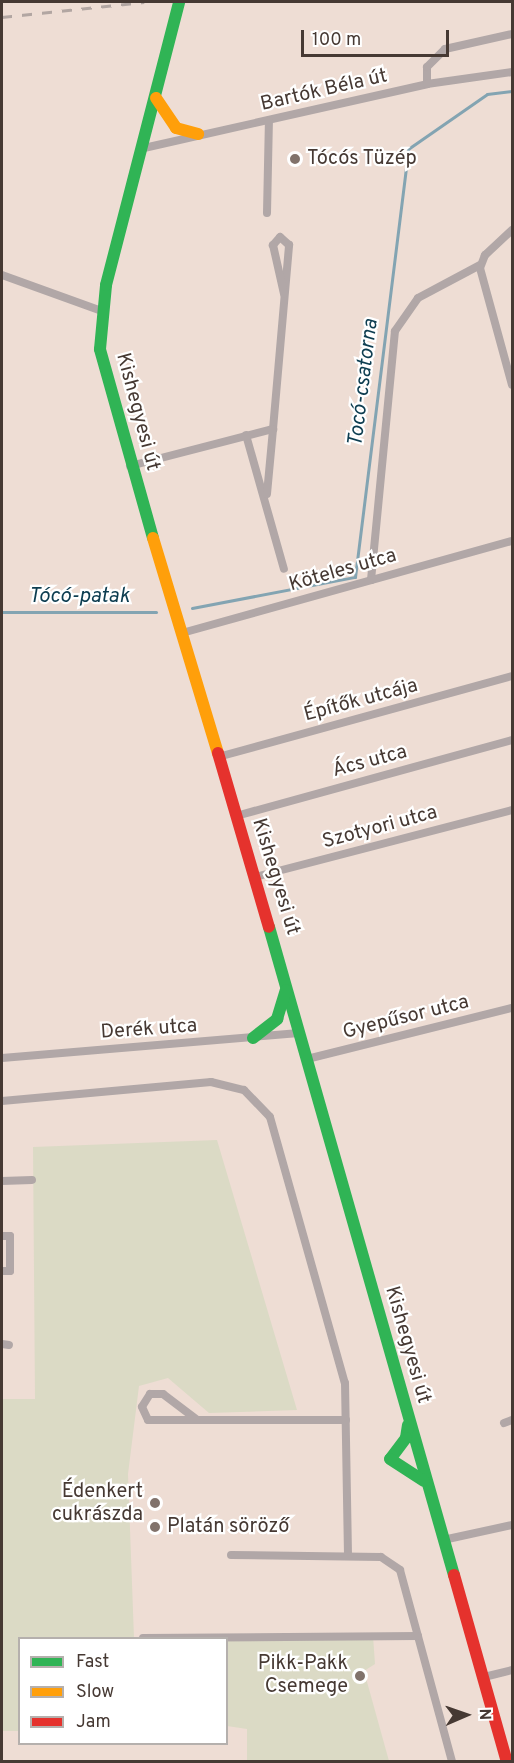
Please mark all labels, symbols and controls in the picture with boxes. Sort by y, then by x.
scale bar [304,18,452,56]
text: 100 m [312,29,361,52]
street label: Bartók Béla út [258,65,390,117]
place label: Tócós Tüzép [307,147,417,171]
marker: Tócós Tüzép [288,152,302,166]
water label: Tocó-csatorna [344,318,384,448]
street label: Kishegyesi út [110,351,164,473]
street label: Köteles utca [287,544,399,598]
water label: Tócó-patak [29,584,129,610]
street label: Építők utcája [301,674,421,728]
street label: Ács utca [330,741,410,783]
street label: Szotyori utca [320,801,440,855]
street label: Kishegyesi út [246,816,304,938]
street label: Gyepűsor utca [341,991,471,1045]
street label: Derék utca [100,1015,198,1045]
street label: Kishegyesi út [379,1284,435,1406]
place label: Édenkert cukrászda [52,1480,143,1527]
marker: Édenkert cukrászda [148,1496,162,1510]
place label: Platán söröző [167,1515,289,1539]
marker: Platán söröző [148,1520,162,1534]
legend [18,1637,228,1745]
text: Fast [76,1651,109,1674]
place label: Pikk-Pakk Csemege [258,1652,348,1699]
marker: Pikk-Pakk Csemege [353,1669,367,1683]
text: Slow [76,1681,114,1704]
north arrow [436,1685,496,1745]
text: N [474,1708,494,1720]
text: Jam [76,1711,111,1734]

